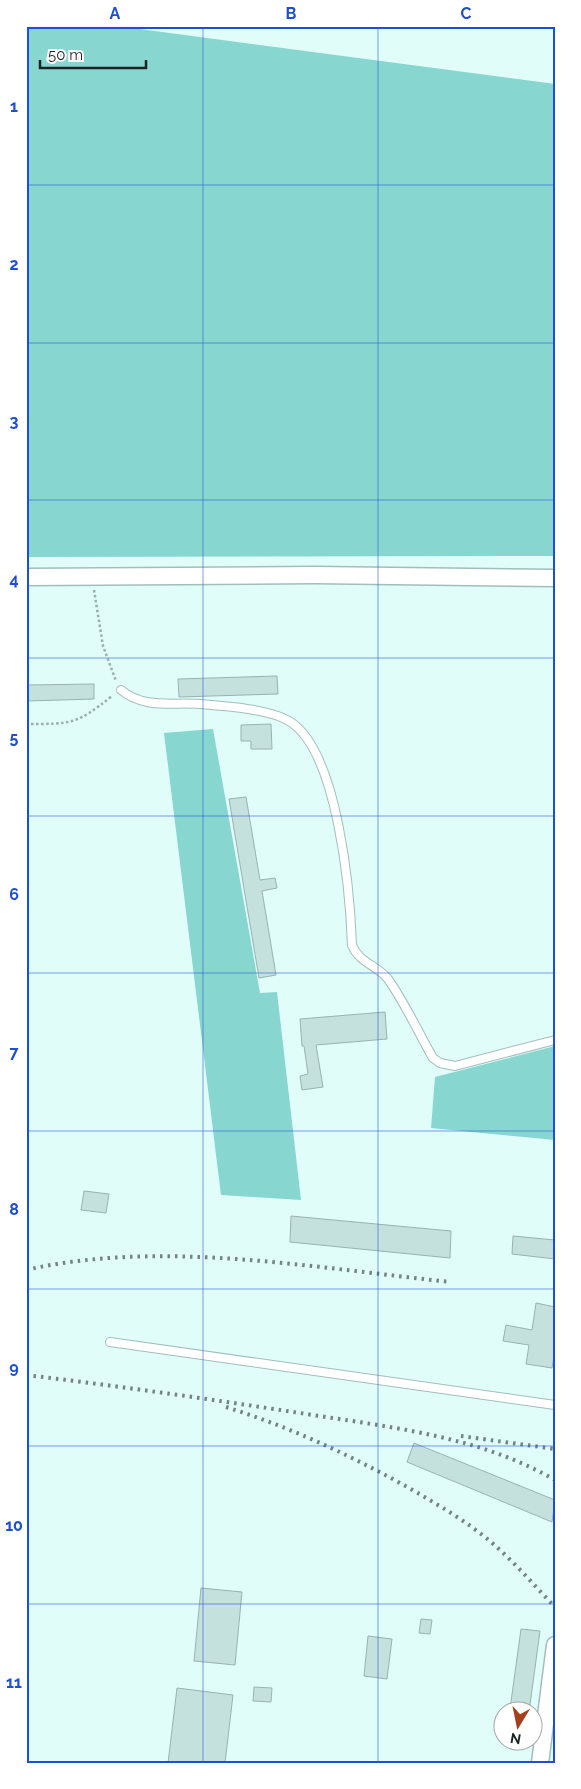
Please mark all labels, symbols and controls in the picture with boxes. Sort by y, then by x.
text: A [110,4,121,23]
text: B [286,4,297,23]
text: C [461,4,472,23]
scale bar [40,38,146,70]
text: 50 m [48,46,83,64]
text: 1 [10,97,18,116]
text: 2 [9,255,19,274]
text: 3 [10,412,19,431]
text: 4 [9,570,19,589]
text: 5 [10,728,19,747]
text: 6 [9,885,19,904]
text: 7 [10,1043,19,1062]
text: 8 [9,1200,19,1219]
text: 9 [9,1358,19,1377]
text: 10 [5,1516,23,1535]
text: 11 [6,1673,22,1692]
north arrow [494,1702,544,1752]
text: N [509,1730,522,1748]

